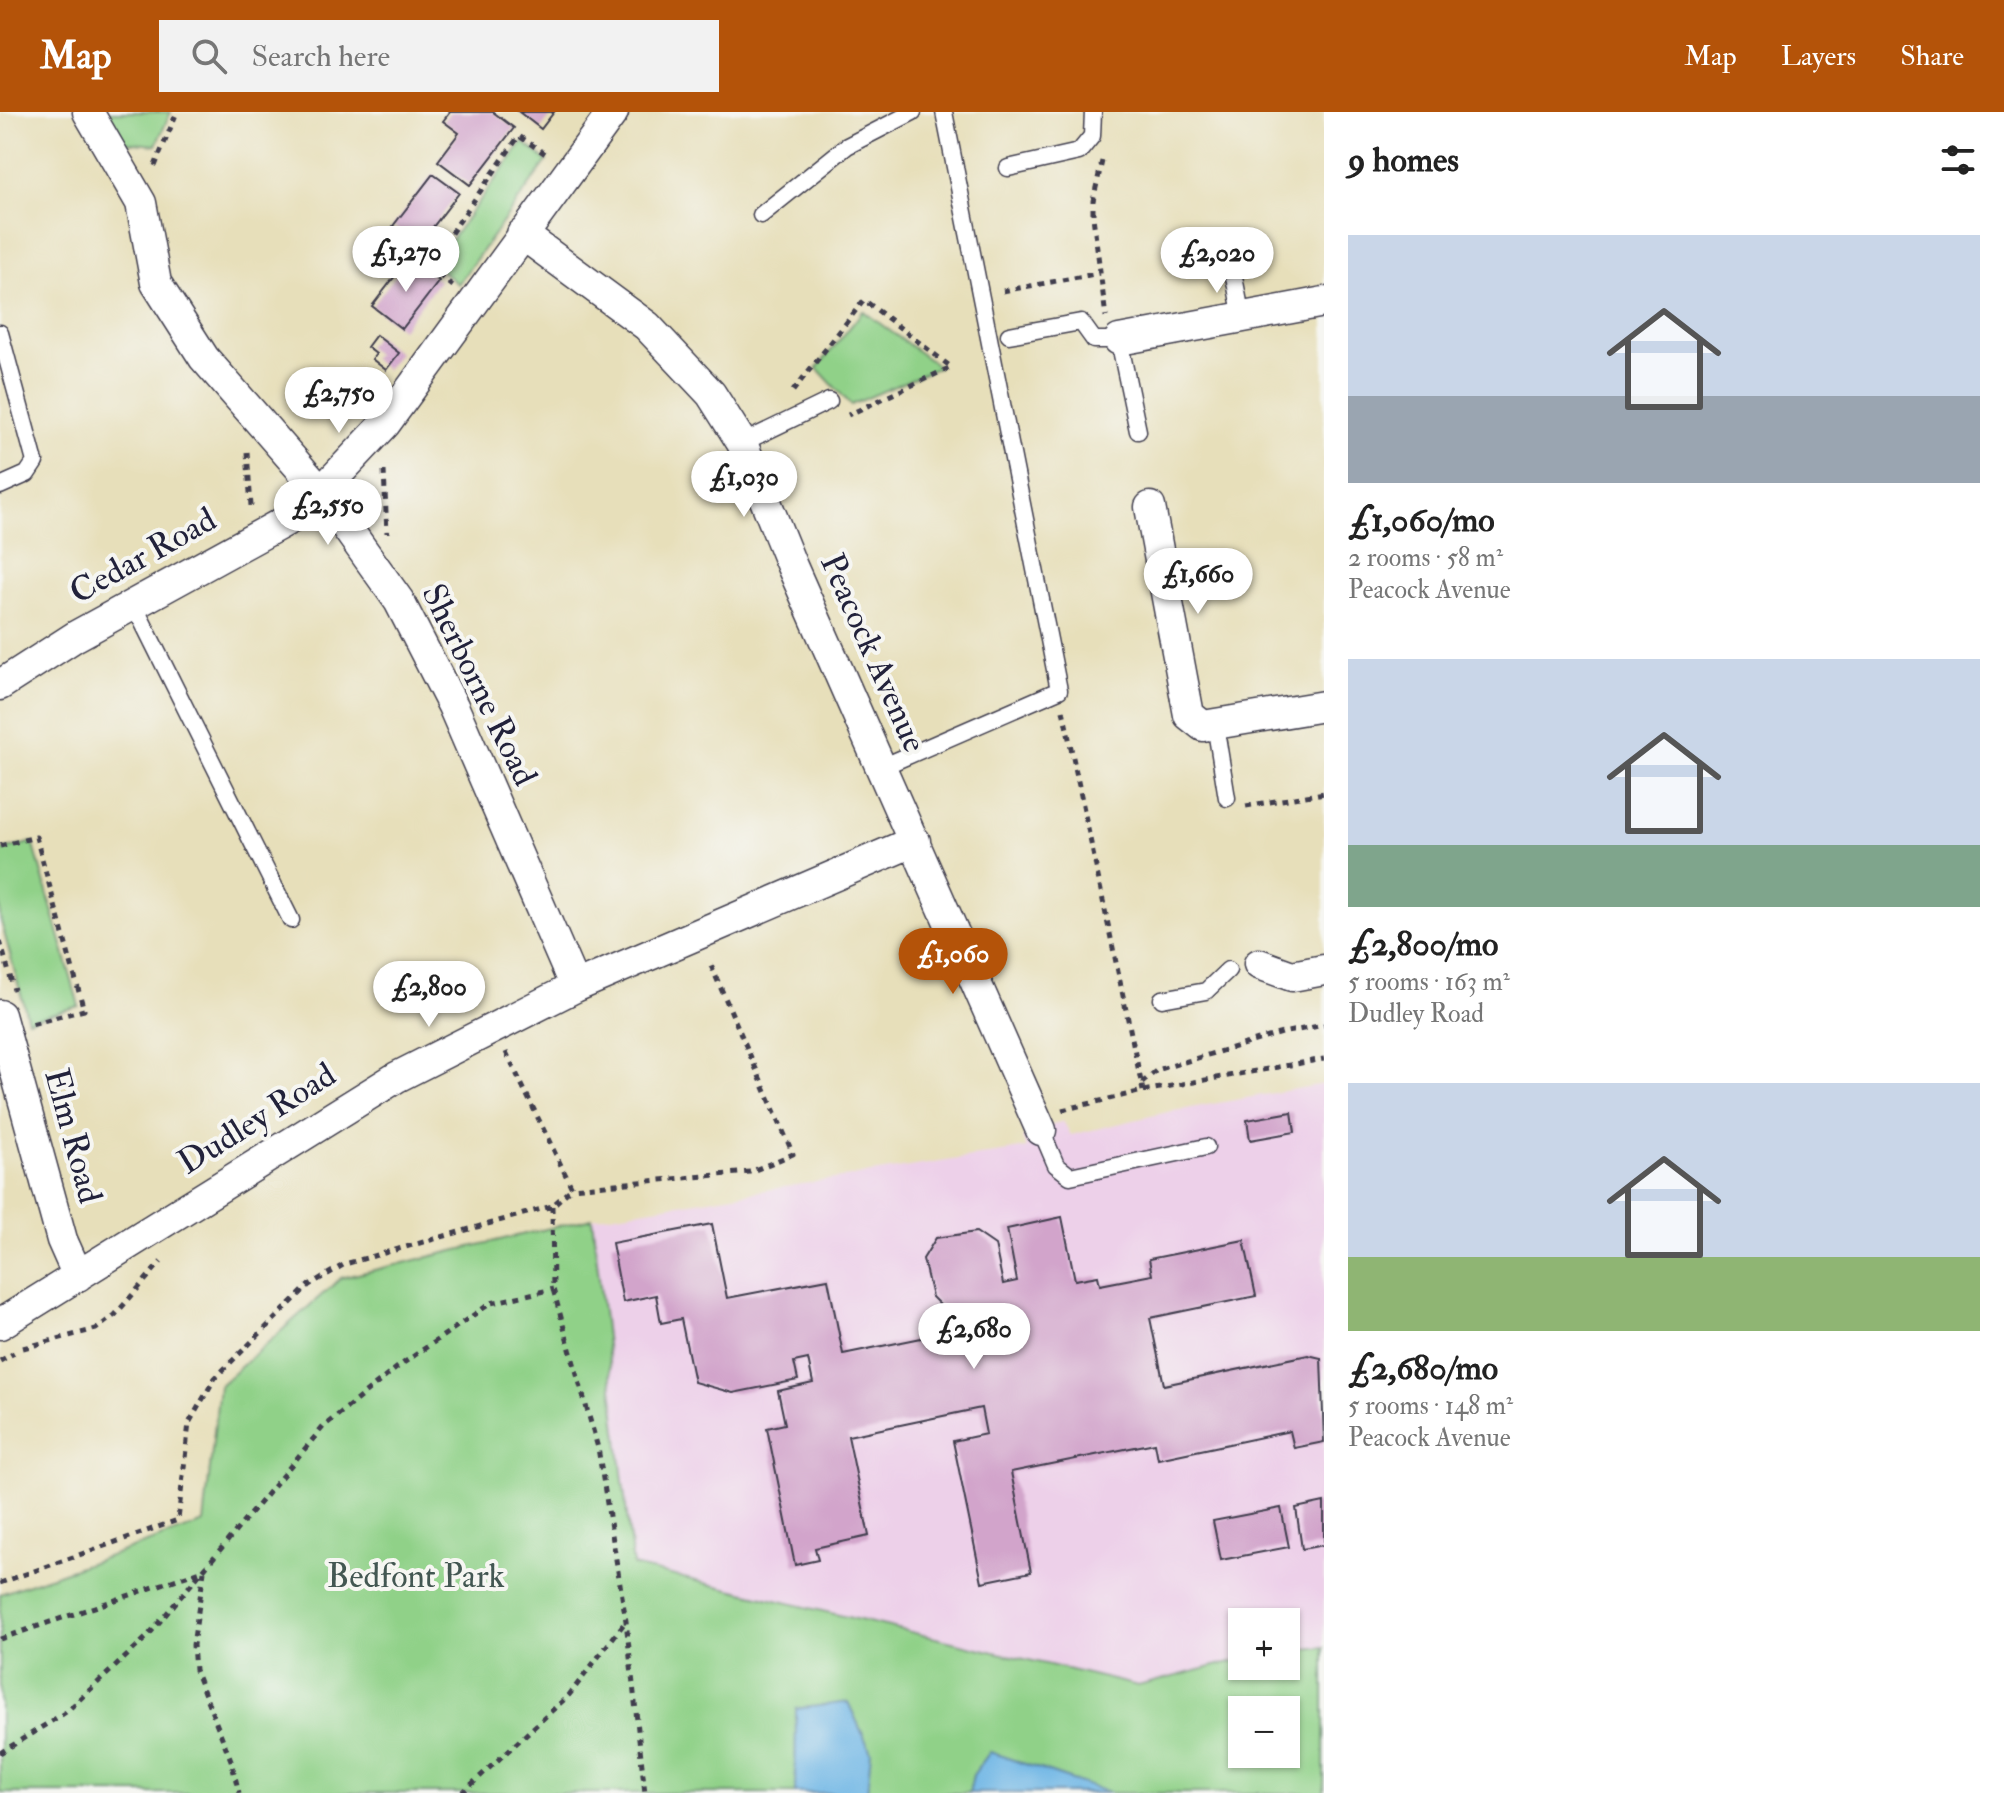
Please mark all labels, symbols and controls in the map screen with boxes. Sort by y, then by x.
search box [159,20,719,92]
text: Map [40,32,111,80]
icon: search [187,34,231,78]
text: Search here [251,38,390,75]
text: Map [1684,39,1737,74]
text: Layers [1781,39,1856,74]
text: Share [1900,39,1964,74]
icon: filters [1936,138,1980,182]
text: 9 homes [1348,139,1459,182]
pin: £1,270 [341,226,471,294]
pin: £2,020 [1152,227,1282,295]
text: £1,270 [370,236,442,268]
text: £2,020 [1179,237,1255,269]
icon: home [1592,287,1736,431]
pin: £2,750 [274,367,404,435]
text: £2,750 [303,377,375,409]
pin: £1,030 [679,451,809,519]
text: £1,030 [709,461,779,493]
pin: £2,550 [263,479,393,547]
text: £2,550 [292,489,364,521]
street label: Cedar Road [62,498,224,614]
text: £1,060/mo [1348,499,1495,542]
text: 2 rooms · 58 m² [1348,542,1503,574]
street label: Peacock Avenue [810,547,936,759]
pin: £1,660 [1133,548,1263,616]
text: £1,660 [1162,558,1234,590]
text: Peacock Avenue [1348,574,1511,606]
street label: Sherborne Road [412,577,547,793]
icon: home [1592,711,1736,855]
text: £2,800/mo [1348,923,1498,966]
pin: £1,060 [888,928,1018,996]
text: £1,060 [917,938,989,970]
pin: £2,800 [364,961,494,1029]
text: 5 rooms · 163 m² [1348,966,1510,998]
text: £2,800 [391,971,467,1003]
text: Dudley Road [1348,998,1484,1030]
street label: Dudley Road [170,1053,344,1184]
street label: Elm Road [34,1064,112,1208]
icon: home [1592,1135,1736,1279]
pin: £2,680 [909,1303,1039,1371]
text: £2,680 [936,1313,1012,1345]
text: £2,680/mo [1348,1347,1498,1390]
text: 5 rooms · 148 m² [1348,1390,1513,1422]
text: Peacock Avenue [1348,1422,1511,1454]
park label: Bedfont Park [327,1555,505,1598]
map controls [1228,1608,1300,1768]
button: + [1228,1608,1300,1680]
button: − [1228,1696,1300,1768]

